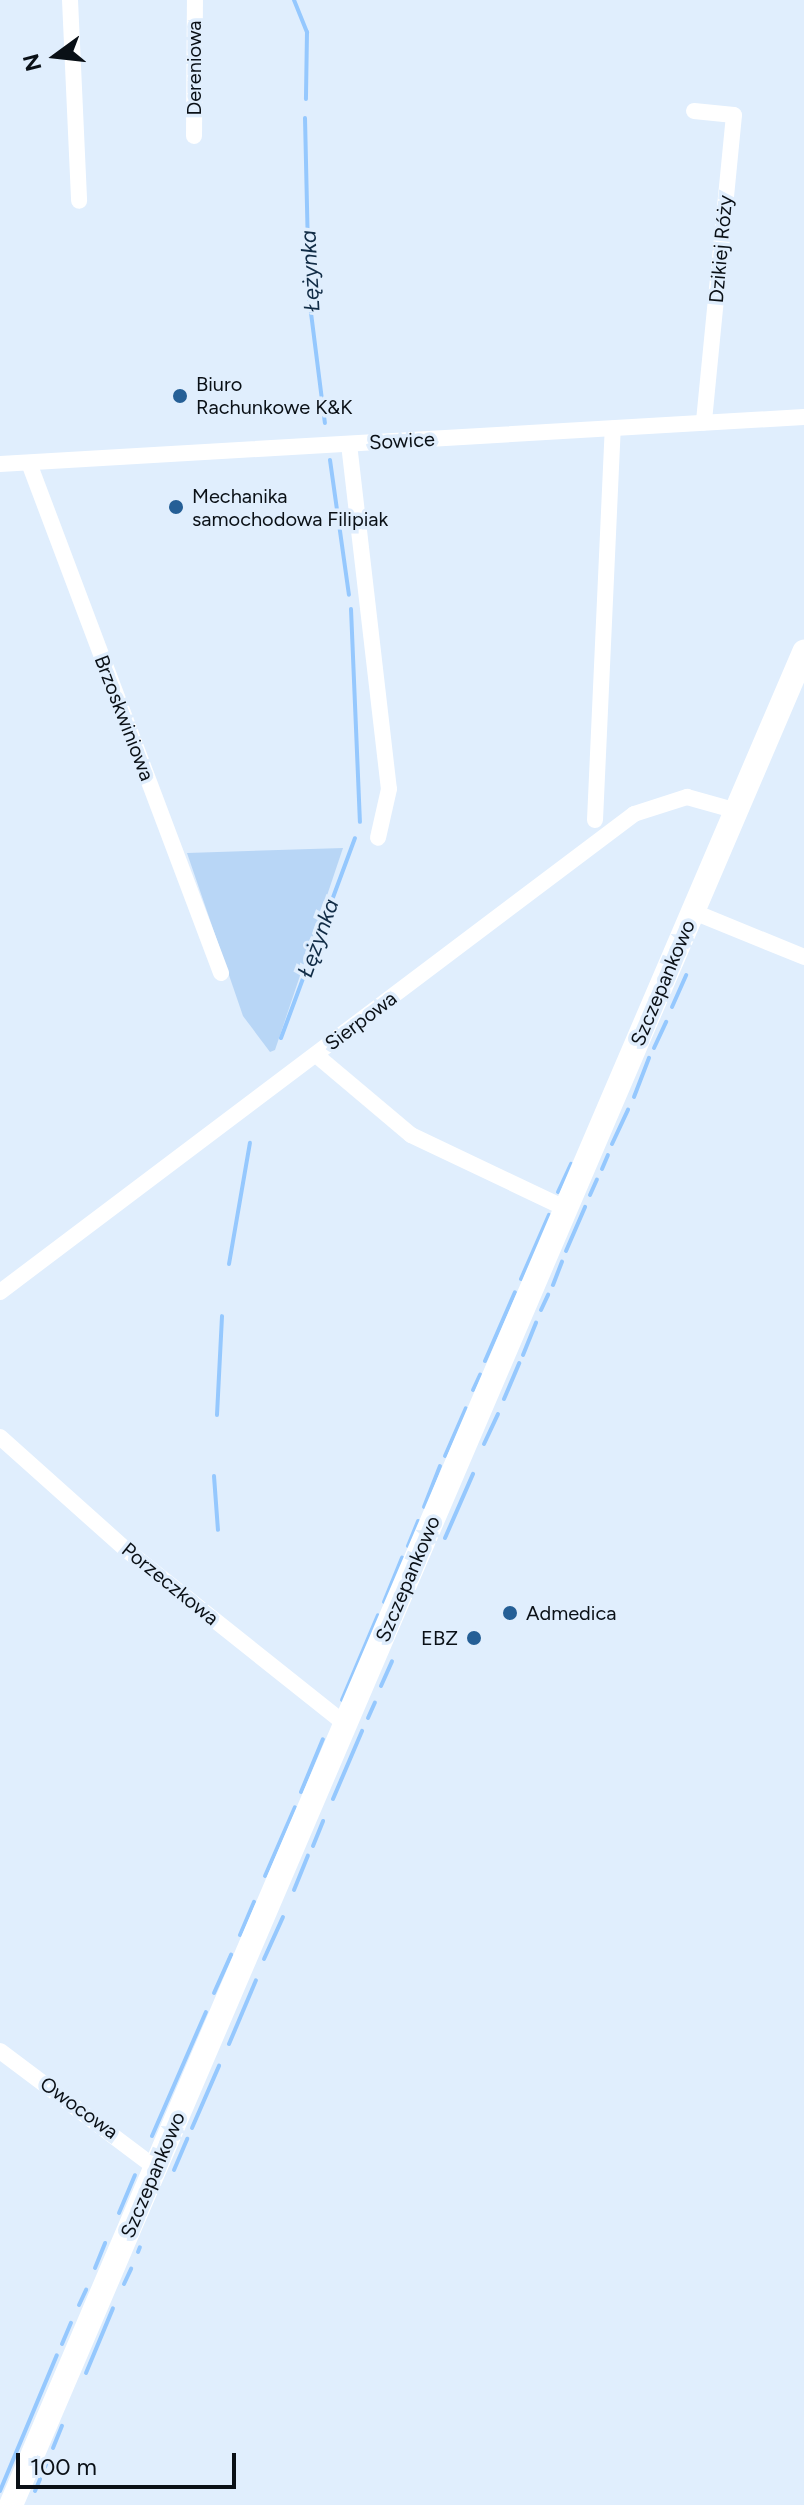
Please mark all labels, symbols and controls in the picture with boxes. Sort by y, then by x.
north arrow [16,16,96,96]
street label: Dereniowa [182,20,206,116]
text: N [17,51,48,74]
street label: Dzikiej Róży [704,194,738,304]
water label: Łężynka [295,230,325,312]
place label: Biuro Rachunkowe K&K [196,372,352,419]
marker: Biuro Rachunkowe K&K [171,387,189,405]
street label: Sowice [369,427,435,455]
place label: Mechanika samochodowa Filipiak [192,484,388,531]
marker: Mechanika samochodowa Filipiak [167,498,185,516]
street label: Brzoskwiniowa [89,652,159,784]
water label: Łężynka [292,895,344,981]
street label: Szczepankowo [626,916,700,1050]
street label: Sierpowa [320,986,402,1056]
street label: Szczepankowo [371,1512,445,1646]
street label: Porzeczkowa [117,1538,223,1630]
place label: Admedica [526,1601,616,1625]
marker: Admedica [501,1604,519,1622]
place label: EBZ [421,1626,458,1650]
marker: EBZ [465,1629,483,1647]
street label: Owocowa [35,2072,123,2144]
street label: Szczepankowo [116,2108,190,2242]
scale bar [20,2437,240,2487]
text: 100 m [30,2452,97,2481]

